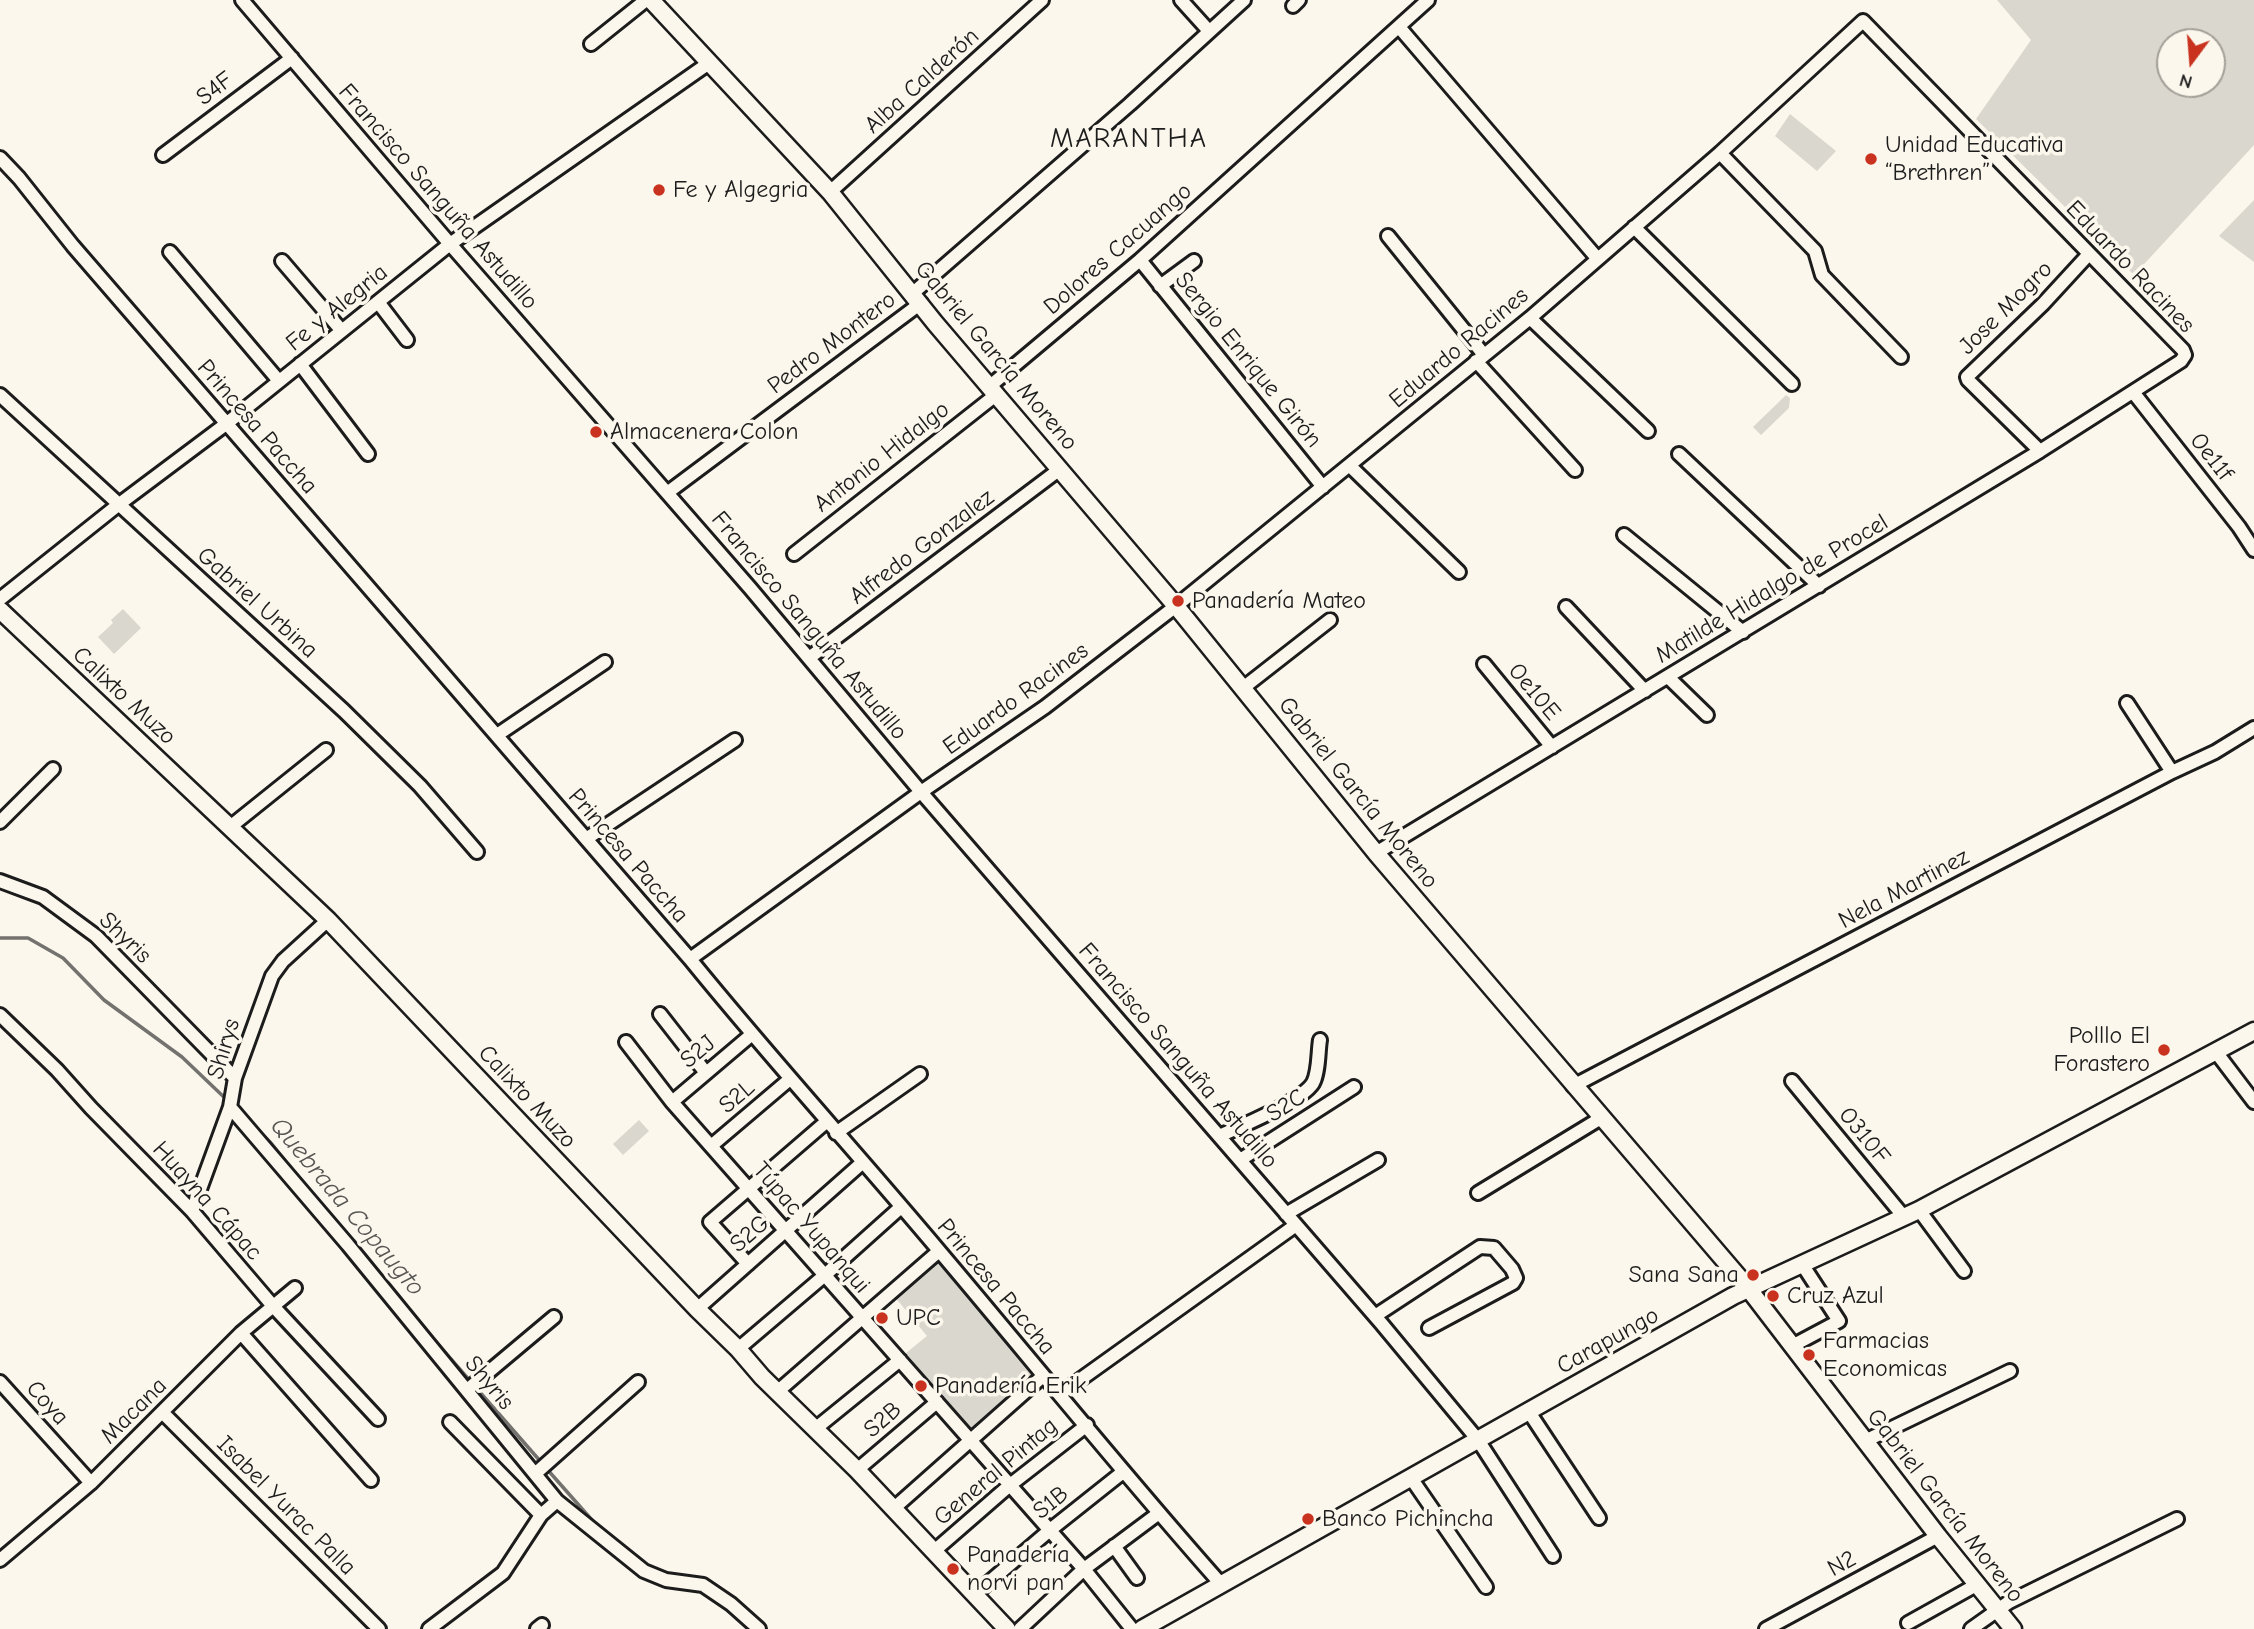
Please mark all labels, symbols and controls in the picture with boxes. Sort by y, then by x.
street label: Alba Calderón [859,22,985,140]
north arrow [2156,28,2226,98]
street label: S4F [191,66,239,112]
text: N [2177,69,2195,94]
street label: Francisco Sanguña Astudillo [332,78,544,316]
district label: MARANTHA [1051,122,1207,156]
place label: Unidad Educativa “Brethren” [1885,131,2064,187]
marker: Unidad Educativa “Brethren” [1863,151,1879,167]
place label: Fe y Algegria [673,176,808,204]
street label: Dolores Cacuango [1038,177,1198,321]
marker: Fe y Algegria [651,182,667,198]
street label: Eduardo Racines [2060,195,2200,339]
street label: Gabriel García Moreno [908,255,1084,457]
street label: Jose Mogro [1953,255,2059,361]
street label: Fe y Alegria [280,258,394,358]
street label: Sergio Enrique Girón [1168,266,1328,454]
street label: Eduardo Racines [1384,281,1534,415]
street label: Pedro Montero [762,285,902,401]
street label: Princesa Paccha [191,354,323,500]
street label: Antonio Hidalgo [808,395,956,519]
place label: Almacenera Colon [610,418,798,446]
marker: Almacenera Colon [588,424,604,440]
street label: Oe11f [2183,427,2239,487]
street label: Alfredo Gonzalez [844,483,1000,611]
street label: Francisco Sanguña Astudillo [705,506,913,746]
street label: Matilde Hidalgo de Procel [1650,508,1894,670]
street label: Gabriel Urbina [191,541,323,665]
place label: Panadería Mateo [1192,587,1366,615]
marker: Panadería Mateo [1170,593,1186,609]
street label: Eduardo Racines [938,637,1094,761]
street label: Calixto Muzo [66,641,182,751]
street label: Oe10E [1502,657,1566,727]
street label: Gabriel García Moreno [1272,691,1444,895]
street label: Princesa Paccha [562,783,694,929]
street label: Nela Martinez [1834,843,1974,935]
street label: Shyris [93,906,157,970]
street label: Francisco Sanguña Astudillo [1072,937,1284,1175]
street label: Shirys [201,1015,247,1083]
place label: Polllo El Forastero [2053,1022,2150,1078]
street label: S2J [675,1029,721,1075]
street label: Calixto Muzo [472,1039,582,1155]
marker: Polllo El Forastero [2156,1042,2172,1058]
street label: S2L [713,1074,761,1120]
street label: S2C [1261,1083,1311,1129]
street label: O310F [1832,1101,1896,1171]
water label: Quebrada Copaugto [263,1111,431,1303]
street label: Huayna Cápac [146,1136,268,1266]
street label: Túpac Yupanqui [746,1156,876,1300]
street label: S2G [724,1209,776,1259]
street label: Princesa Paccha [931,1213,1061,1361]
place label: Sana Sana [1628,1261,1739,1289]
marker: Sana Sana [1745,1267,1761,1283]
place label: Cruz Azul [1787,1282,1884,1310]
marker: Cruz Azul [1765,1288,1781,1304]
street label: Carapungo [1552,1301,1664,1381]
place label: UPC [896,1304,941,1332]
marker: UPC [874,1310,890,1326]
place label: Farmacias Economicas [1823,1327,1947,1383]
marker: Farmacias Economicas [1801,1347,1817,1363]
street label: Shyris [458,1350,520,1416]
street label: Macana [95,1372,173,1450]
place label: Panadería Erik [935,1372,1087,1400]
street label: Coya [20,1375,74,1431]
marker: Panadería Erik [913,1378,929,1394]
street label: S2B [858,1396,908,1444]
street label: Gabriel García Moreno [1860,1403,2030,1609]
street label: General Pintag [928,1412,1064,1532]
street label: Isabel Yurac Palla [210,1430,362,1582]
street label: S1B [1027,1480,1075,1526]
place label: Banco Pichincha [1322,1505,1494,1533]
marker: Banco Pichincha [1300,1511,1316,1527]
place label: Panadería norvi pan [967,1541,1070,1597]
street label: N2 [1823,1545,1861,1583]
marker: Panadería norvi pan [945,1561,961,1577]

